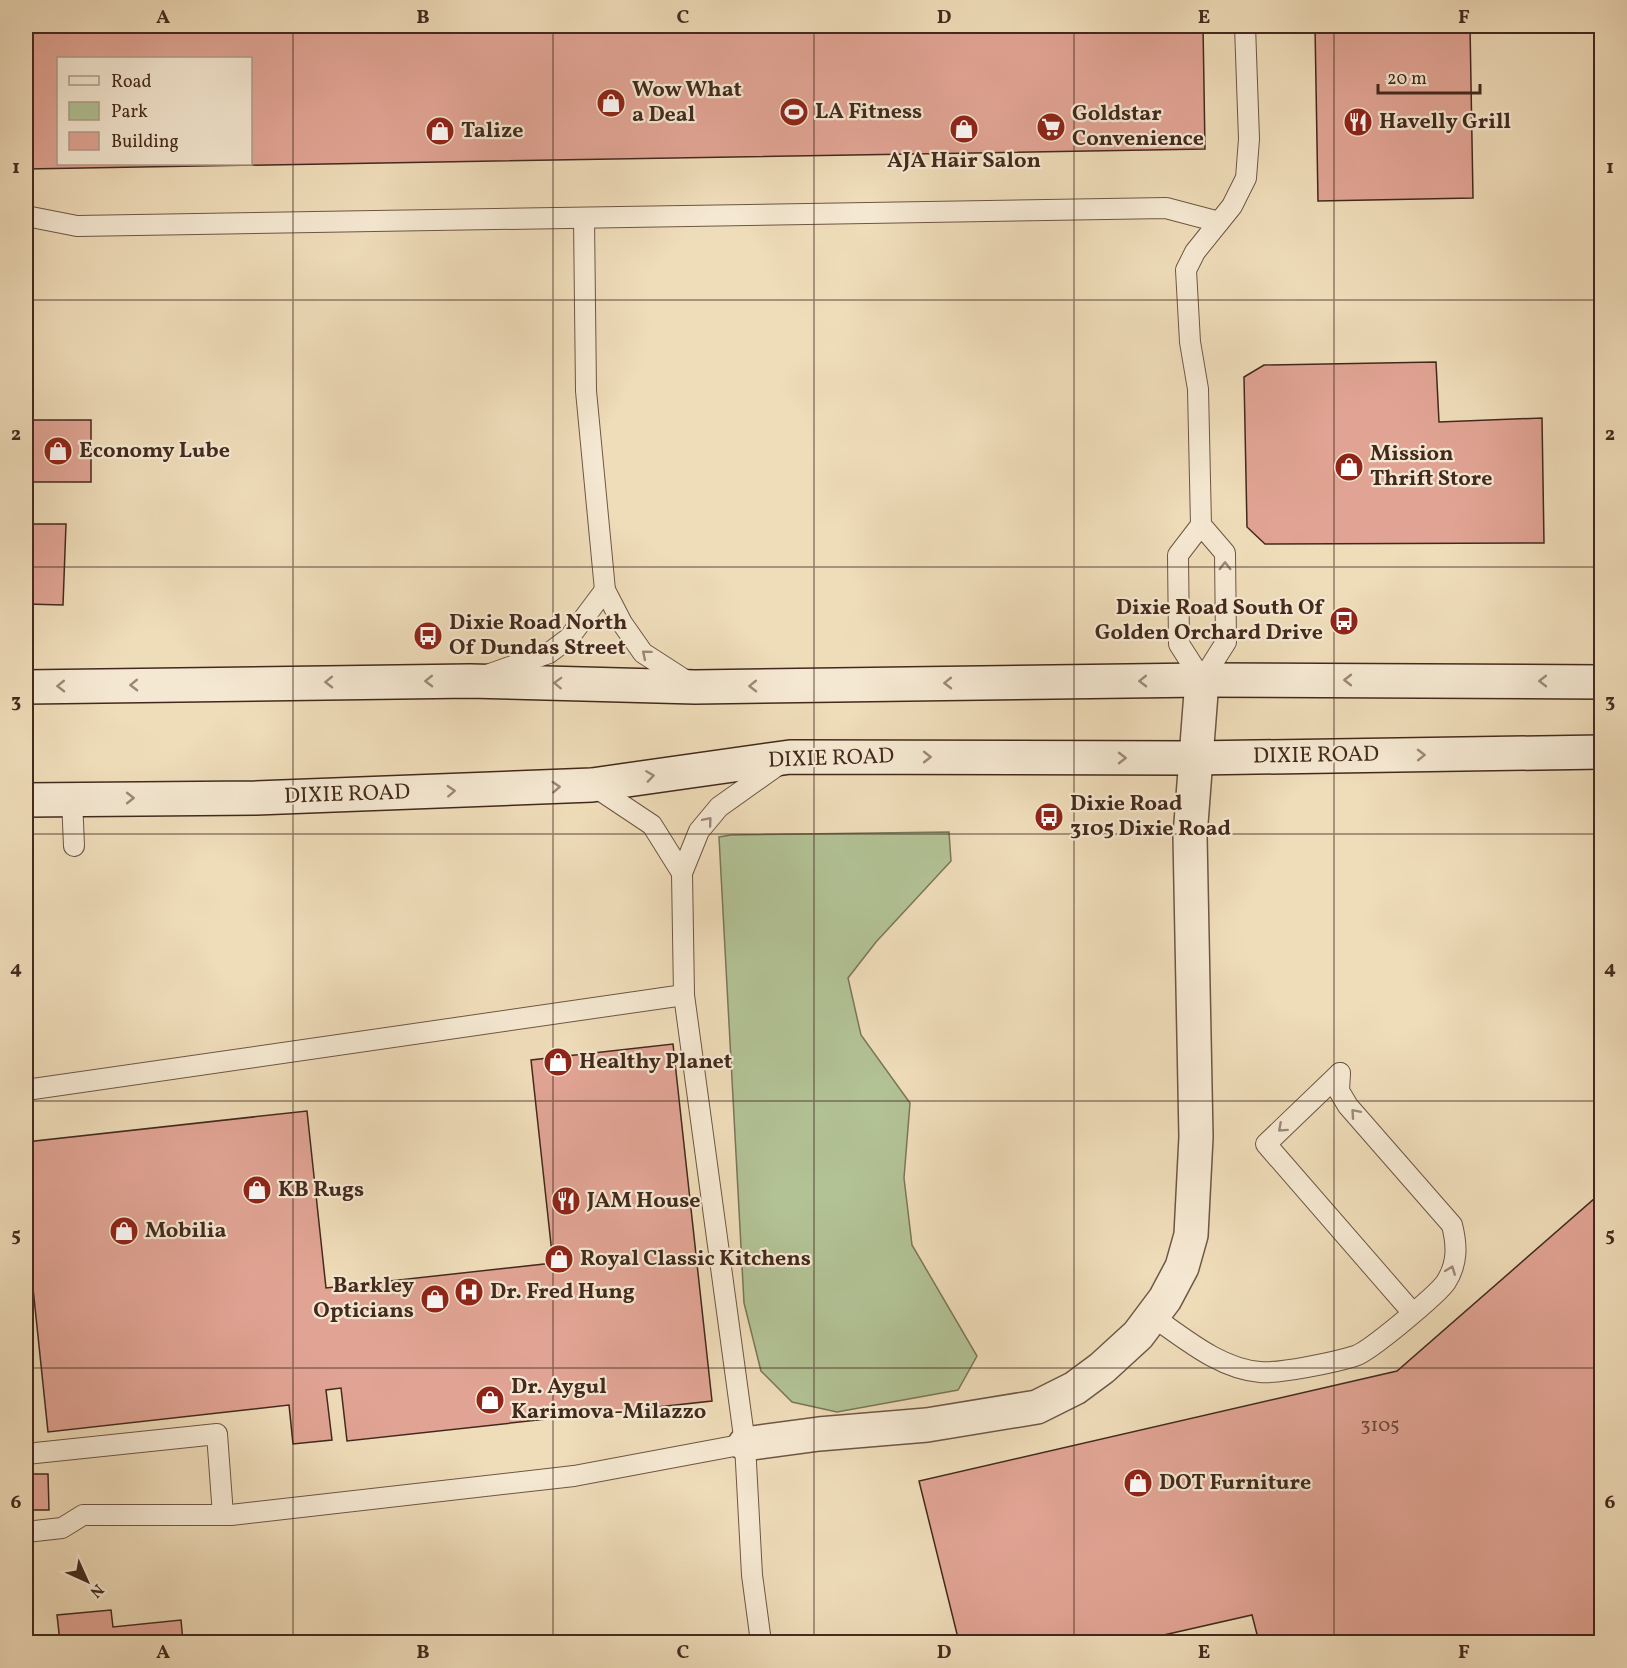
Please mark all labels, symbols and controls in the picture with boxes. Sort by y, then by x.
text: A [156,4,170,32]
text: B [416,4,430,32]
text: C [677,4,690,32]
text: D [937,4,951,32]
text: E [1198,4,1210,32]
text: F [1458,4,1470,32]
legend [57,57,252,165]
scale bar [1378,57,1480,95]
text: 20 m [1387,67,1427,92]
text: Road [111,70,152,95]
place label: Wow What a Deal [632,75,742,131]
shop icon: Wow What a Deal [595,87,627,119]
sports icon: LA Fitness [778,96,810,128]
place label: LA Fitness [815,97,922,128]
place label: Goldstar Convenience [1072,99,1204,155]
text: Park [111,100,148,125]
restaurant icon: Havelly Grill [1342,106,1374,138]
place label: Havelly Grill [1379,107,1511,138]
supermarket icon: Goldstar Convenience [1035,111,1067,143]
shop icon: AJA Hair Salon [948,113,980,145]
shop icon: Talize [424,115,456,147]
place label: Talize [461,116,524,147]
text: Building [111,130,179,155]
place label: AJA Hair Salon [887,146,1041,177]
text: 1 [12,154,20,182]
text: 1 [1606,154,1614,182]
text: 2 [11,421,21,449]
text: 2 [1605,421,1615,449]
shop icon: Economy Lube [42,435,74,467]
place label: Economy Lube [79,436,230,467]
place label: Mission Thrift Store [1370,439,1492,495]
shop icon: Mission Thrift Store [1333,451,1365,483]
one-way arrow [1219,561,1231,570]
place label: Dixie Road South Of Golden Orchard Drive [1095,593,1325,649]
bus stop icon: Dixie Road South Of Golden Orchard Drive [1328,605,1360,637]
place label: Dixie Road North Of Dundas Street [449,608,627,664]
bus stop icon: Dixie Road North Of Dundas Street [412,620,444,652]
one-way arrow [642,650,653,661]
one-way arrow [1344,674,1353,686]
one-way arrow [424,675,433,687]
one-way arrow [1139,675,1148,687]
one-way arrow [1539,675,1548,687]
one-way arrow [325,676,334,689]
one-way arrow [554,677,563,689]
one-way arrow [944,677,953,689]
one-way arrow [130,679,139,691]
one-way arrow [57,680,66,692]
one-way arrow [749,680,758,692]
text: 3 [11,688,21,716]
text: 3 [1605,688,1615,716]
street label: DIXIE ROAD [1253,739,1379,773]
street label: DIXIE ROAD [767,741,895,777]
one-way arrow [1416,749,1425,761]
one-way arrow [923,751,932,763]
one-way arrow [1118,752,1127,764]
one-way arrow [645,771,654,783]
street label: DIXIE ROAD [283,777,411,813]
one-way arrow [552,780,561,793]
one-way arrow [447,785,456,798]
place label: Dixie Road 3105 Dixie Road [1070,789,1231,845]
one-way arrow [126,792,135,805]
bus stop icon: Dixie Road 3105 Dixie Road [1033,801,1065,833]
one-way arrow [700,817,711,828]
text: 4 [10,955,22,983]
text: 4 [1604,955,1616,983]
shop icon: Healthy Planet [542,1046,574,1078]
place label: Healthy Planet [579,1047,732,1078]
one-way arrow [1351,1109,1362,1120]
one-way arrow [1279,1121,1289,1132]
shop icon: KB Rugs [241,1174,273,1206]
place label: KB Rugs [278,1175,364,1206]
restaurant icon: JAM House [550,1185,582,1217]
place label: JAM House [586,1186,701,1217]
shop icon: Mobilia [108,1215,140,1247]
place label: Mobilia [145,1216,226,1247]
text: 5 [11,1222,21,1250]
text: 5 [1605,1222,1615,1250]
shop icon: Royal Classic Kitchens [543,1243,575,1275]
place label: Royal Classic Kitchens [580,1244,811,1275]
one-way arrow [1443,1265,1456,1276]
place label: Barkley Opticians [313,1271,415,1327]
hospital icon: Dr. Fred Hung [453,1276,485,1308]
place label: Dr. Fred Hung [490,1277,635,1308]
shop icon: Barkley Opticians [419,1283,451,1315]
place label: Dr. Aygul Karimova-Milazzo [511,1372,706,1428]
shop icon: Dr. Aygul Karimova-Milazzo [474,1384,506,1416]
house number: 3105 [1360,1412,1400,1440]
shop icon: DOT Furniture [1122,1467,1154,1499]
place label: DOT Furniture [1159,1468,1311,1499]
text: 6 [11,1489,22,1517]
text: 6 [1605,1489,1616,1517]
north arrow [57,1551,117,1611]
text: N [84,1578,108,1602]
text: A [156,1639,170,1667]
text: B [416,1639,430,1667]
text: C [677,1639,690,1667]
text: D [937,1639,951,1667]
text: E [1198,1639,1210,1667]
text: F [1458,1639,1470,1667]

